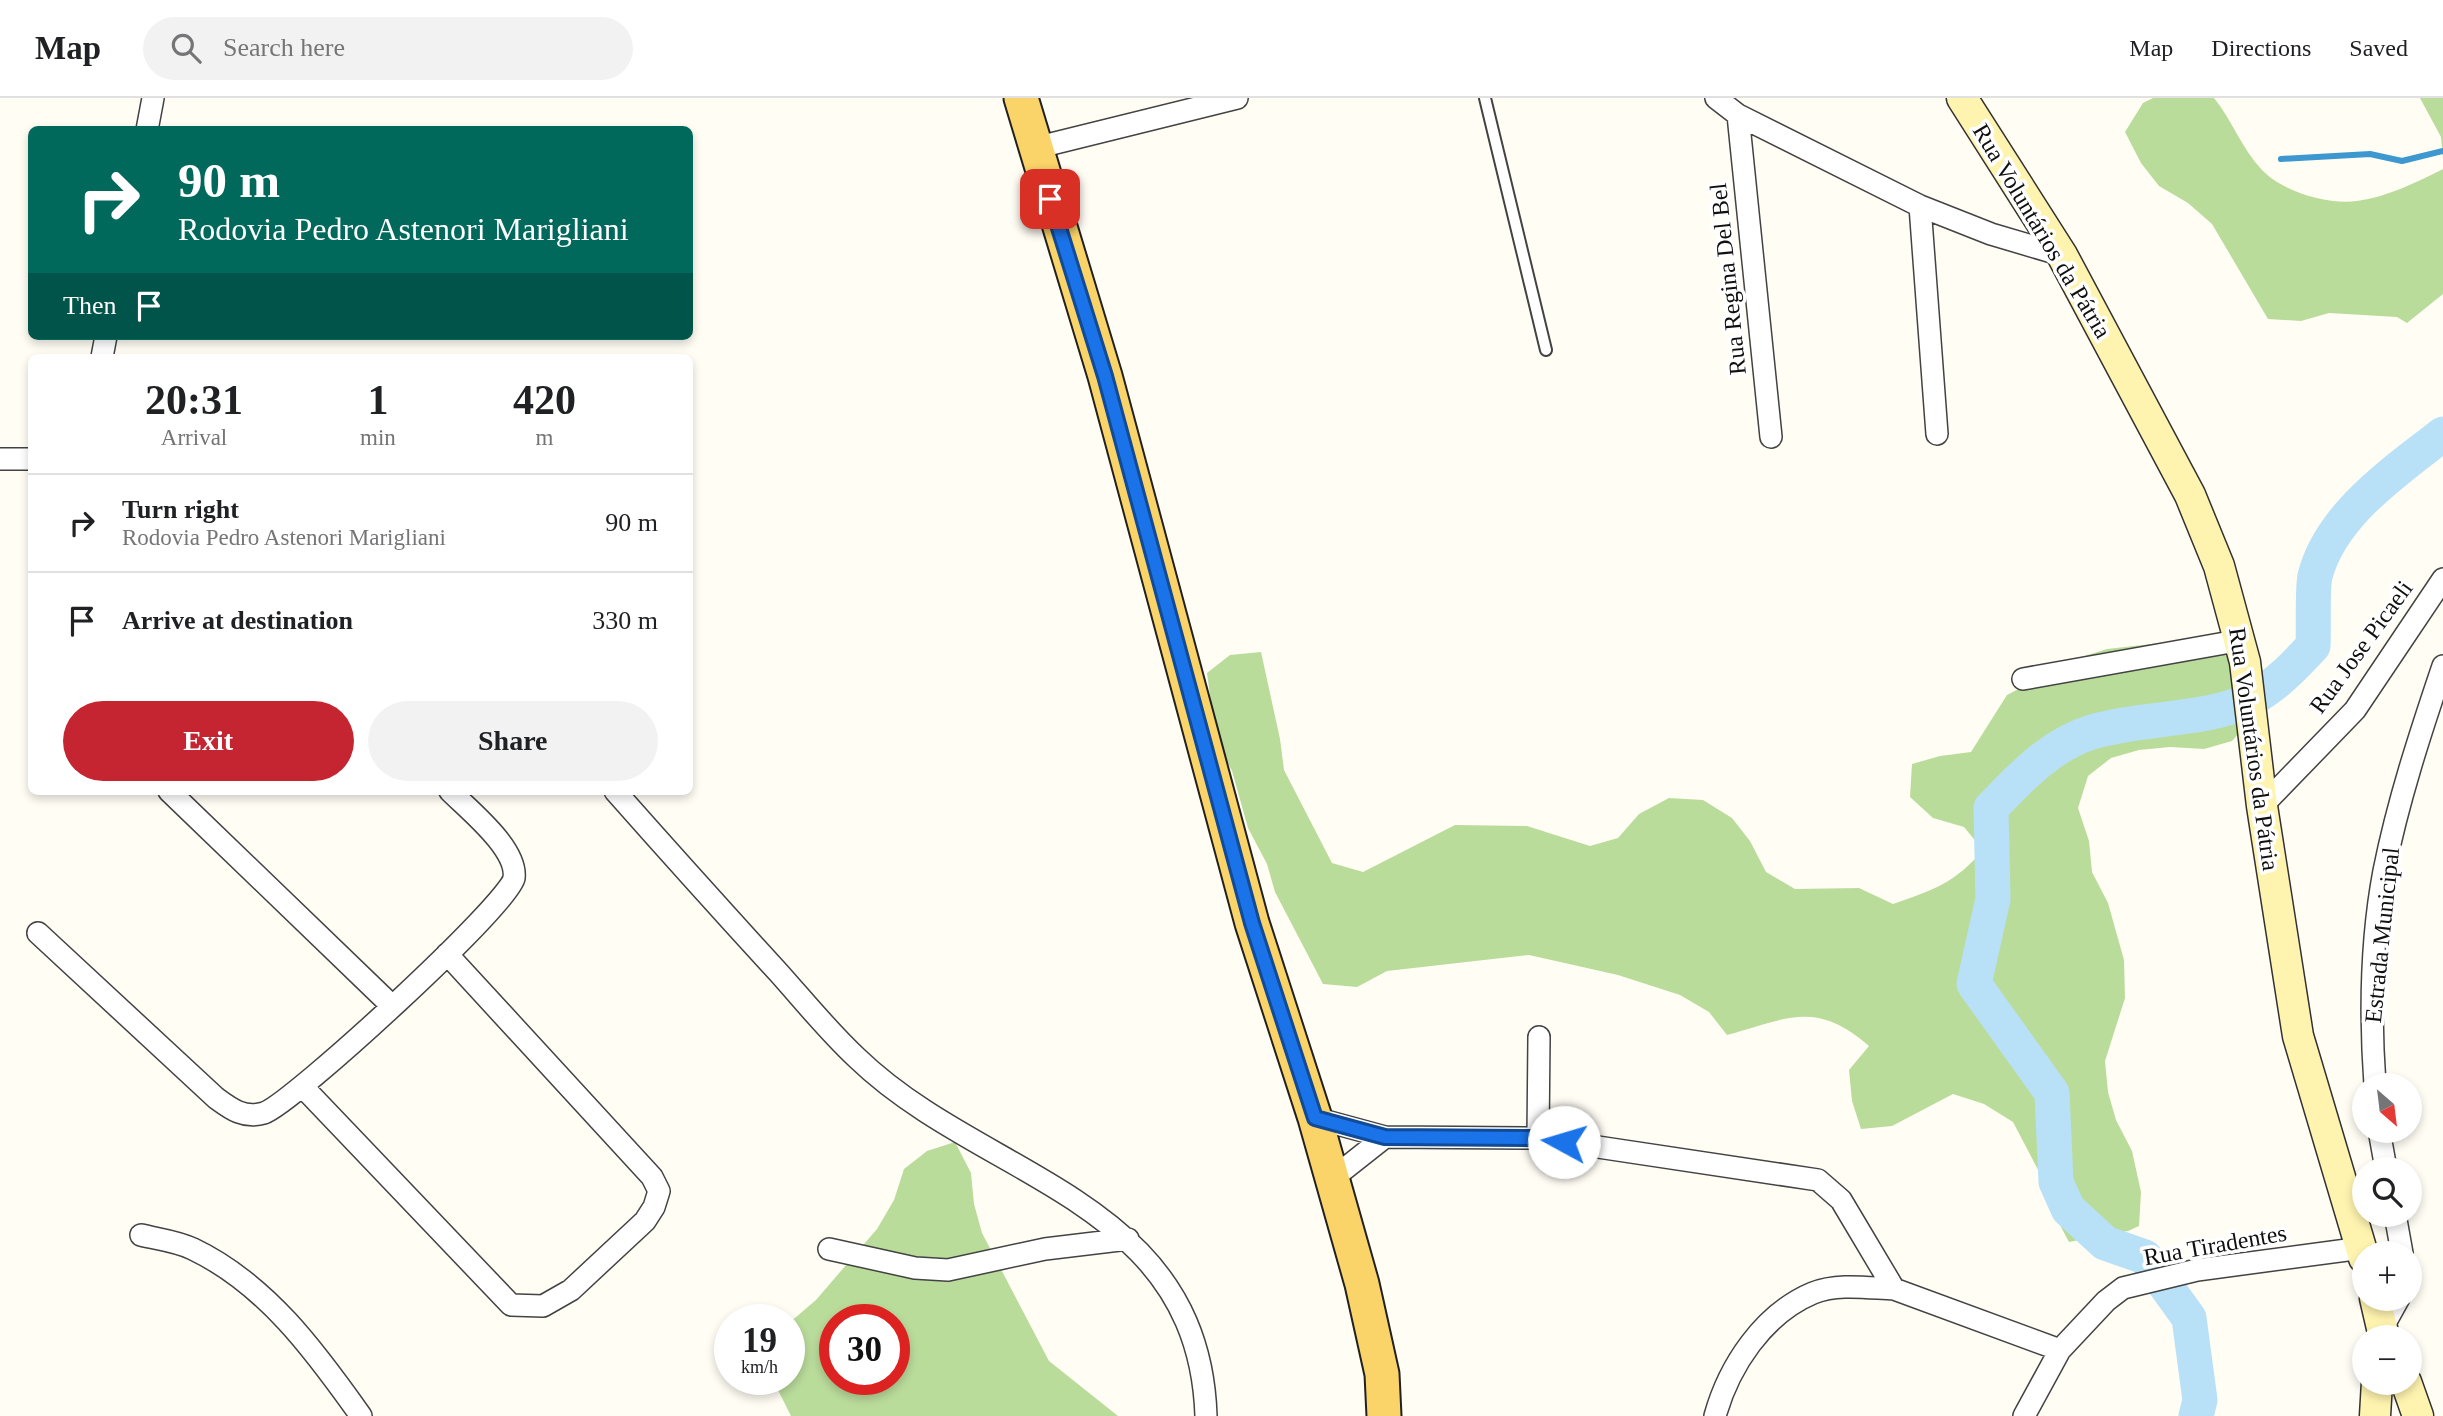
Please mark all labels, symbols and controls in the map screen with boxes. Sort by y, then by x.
search box [143,17,633,80]
icon: search [167,29,205,67]
text: Map [35,30,101,66]
text: Search here [223,33,345,62]
text: Map [2129,35,2173,61]
text: Directions [2211,35,2311,61]
text: Saved [2349,35,2408,61]
street label: Rua Voluntários da Pátria [1968,119,2116,343]
text: 90 m [178,153,280,208]
icon: right [63,154,154,245]
pin [1020,169,1080,229]
icon: arrive [1031,180,1069,218]
street label: Rua Regina Del Bel [1705,182,1751,376]
text: Rodovia Pedro Astenori Marigliani [178,211,629,247]
icon: arrive [130,287,168,325]
text: Then [63,291,116,320]
text: 20:31 [145,377,243,423]
text: 1 [367,377,388,423]
text: 420 [513,377,576,423]
text: Arrival [161,425,227,450]
text: min [360,425,396,450]
text: m [535,425,553,450]
text: Turn right [122,495,239,524]
icon: right [63,504,101,542]
text: 90 m [605,508,658,537]
text: Rodovia Pedro Astenori Marigliani [122,525,446,550]
street label: Rua Jose Picaeli [2304,575,2418,718]
icon: arrive [63,602,101,640]
text: Arrive at destination [122,606,353,635]
text: 330 m [592,606,658,635]
street label: Rua Voluntários da Pátria [2224,626,2284,873]
button: Exit [63,701,354,781]
button: Share [368,701,658,781]
street label: Estrada Municipal [2360,845,2404,1024]
north arrow [2352,1073,2422,1143]
map controls [2352,1073,2422,1395]
position arrow [1527,1105,1601,1179]
button: search [2352,1157,2422,1227]
street label: Rua Tiradentes [2142,1220,2288,1270]
button: + [2352,1241,2422,1311]
speed limit sign: 30 [819,1304,910,1395]
text: 19 [742,1321,777,1360]
button: − [2352,1325,2422,1395]
text: km/h [741,1357,778,1377]

